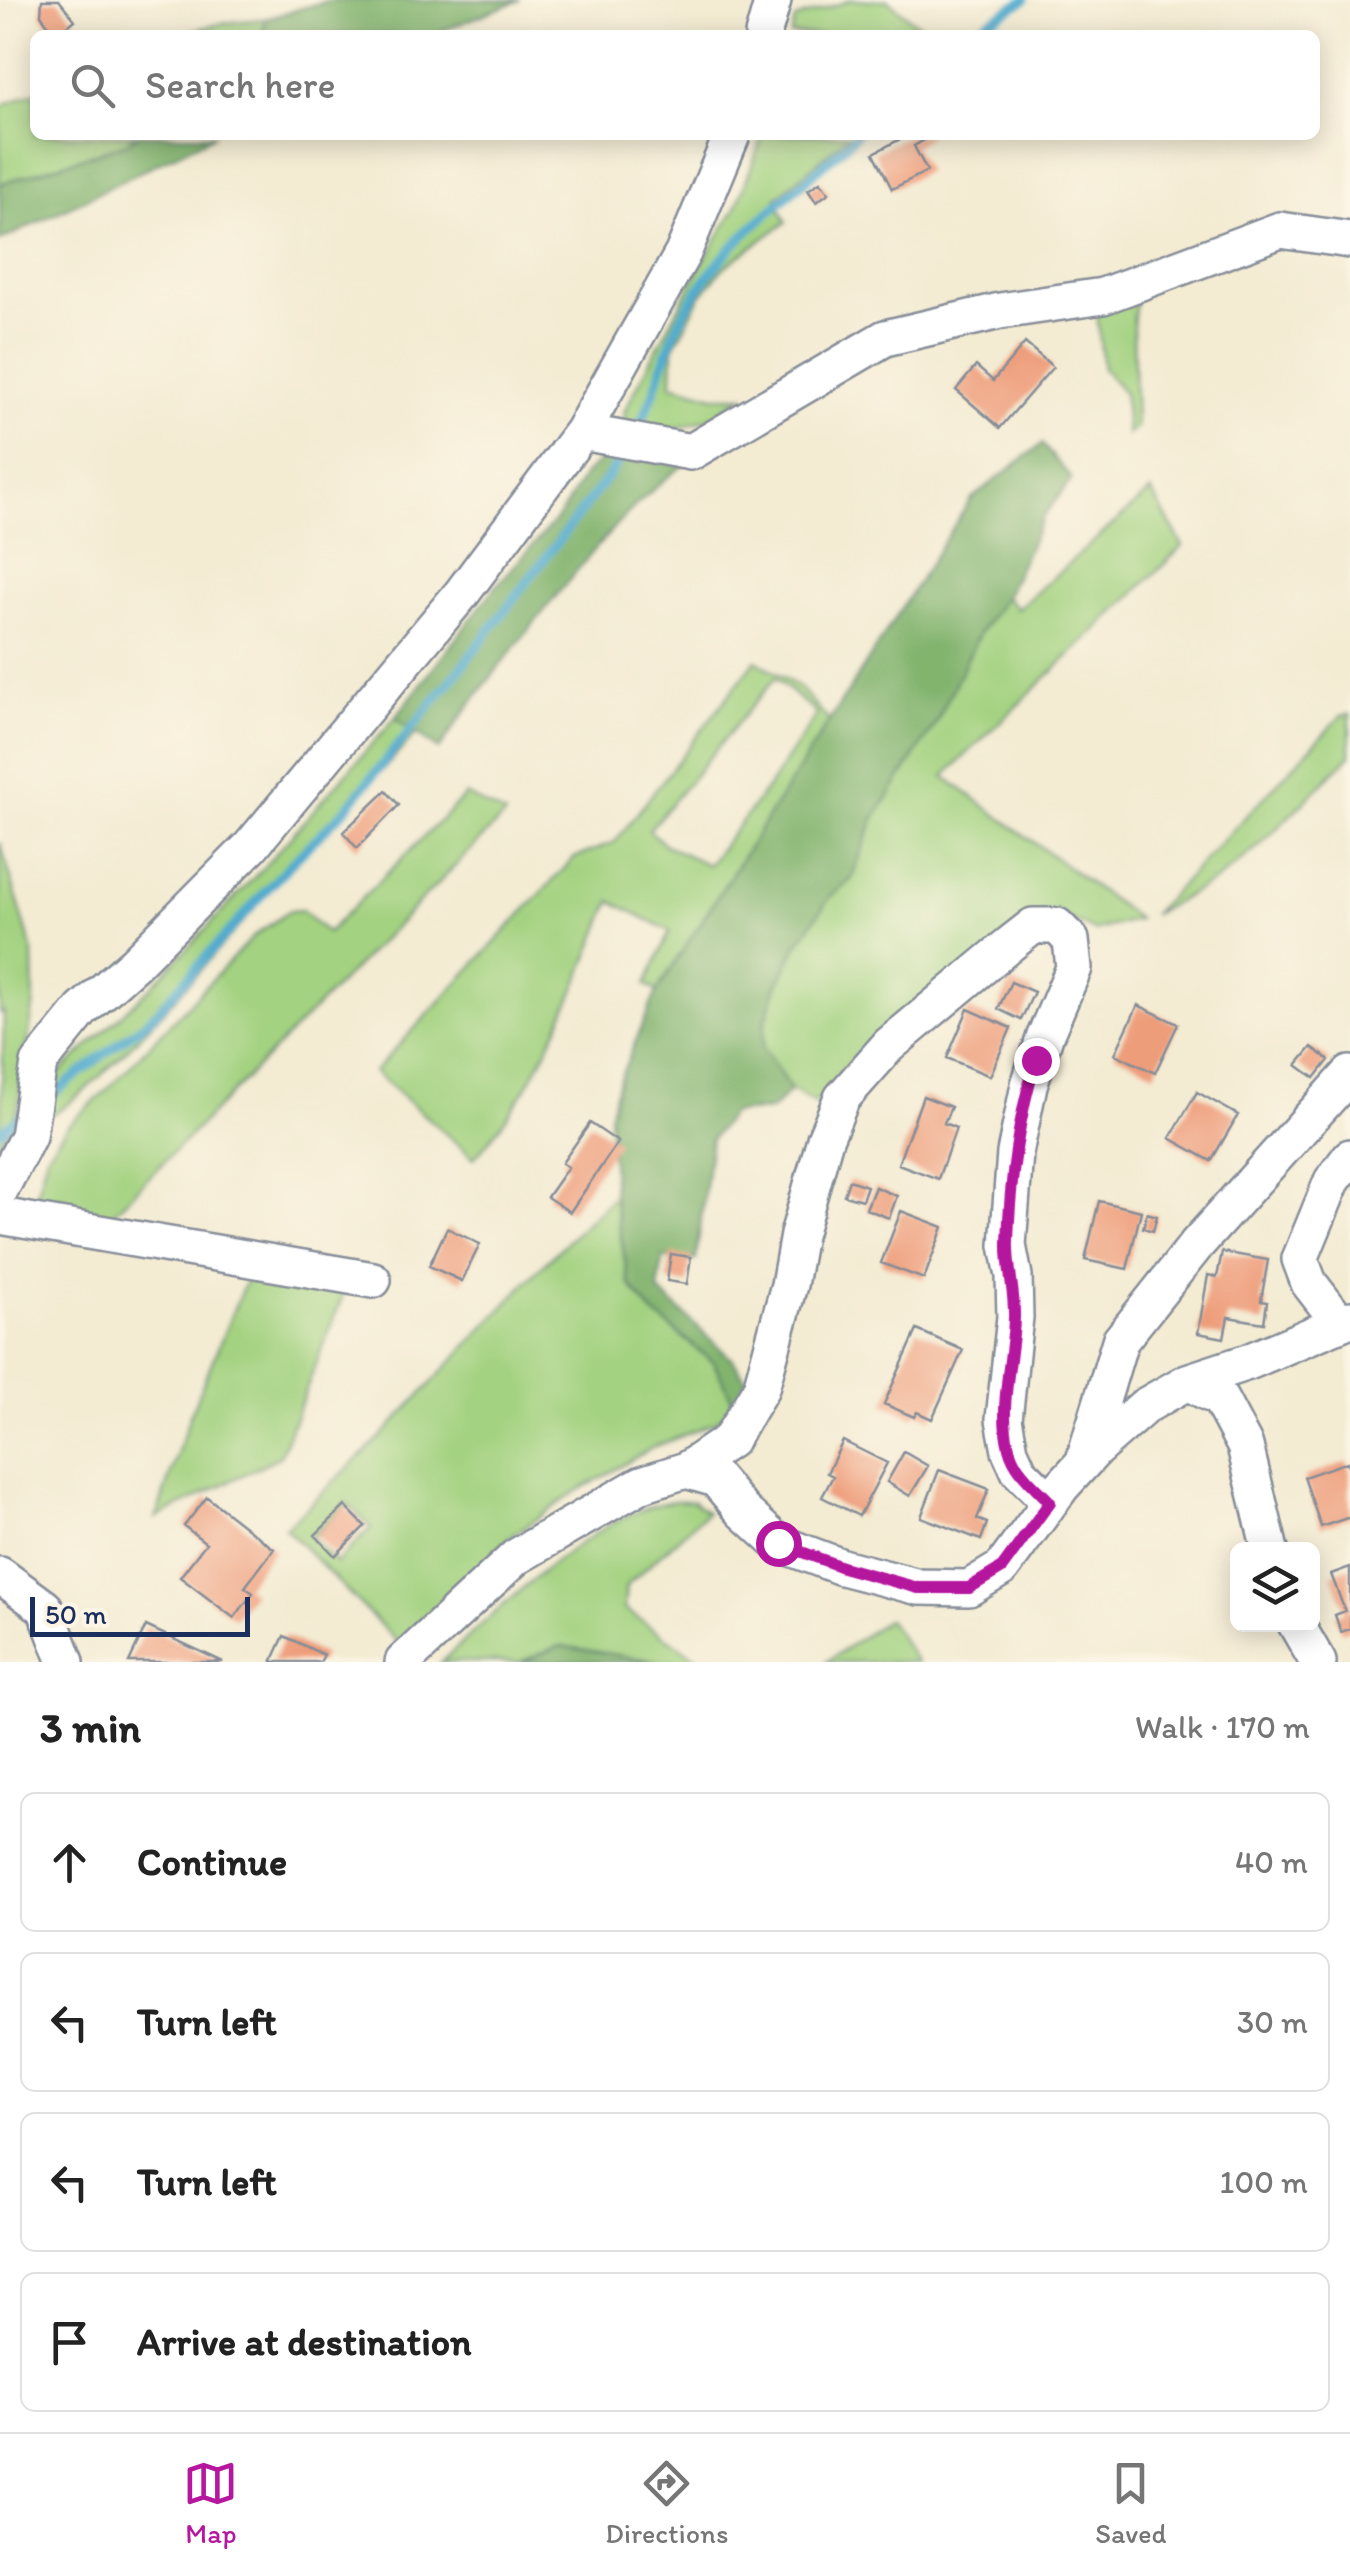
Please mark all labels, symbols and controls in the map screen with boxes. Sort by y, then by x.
search box [30,30,1320,140]
icon: search [65,58,120,113]
text: Search here [145,62,336,108]
route end [1014,1038,1060,1084]
route start [756,1521,802,1567]
map controls [1230,1542,1320,1632]
button: layers [1230,1542,1320,1632]
scale bar [30,1592,250,1636]
text: 50 m [45,1597,107,1631]
text: 3 min [40,1702,141,1753]
text: Walk · 170 m [1135,1708,1310,1746]
icon: ahead [42,1835,97,1890]
text: Continue [137,1839,287,1885]
text: 40 m [1235,1843,1308,1881]
icon: left [42,1995,97,2050]
text: Turn left [137,1999,277,2045]
text: 30 m [1237,2003,1308,2041]
icon: left [42,2155,97,2210]
text: Turn left [137,2159,277,2205]
text: 100 m [1220,2163,1308,2201]
icon: arrive [42,2315,97,2370]
text: Arrive at destination [137,2319,472,2365]
tab: Map [183,2456,238,2550]
tab: Directions [605,2456,728,2550]
tab: Saved [1095,2456,1167,2550]

